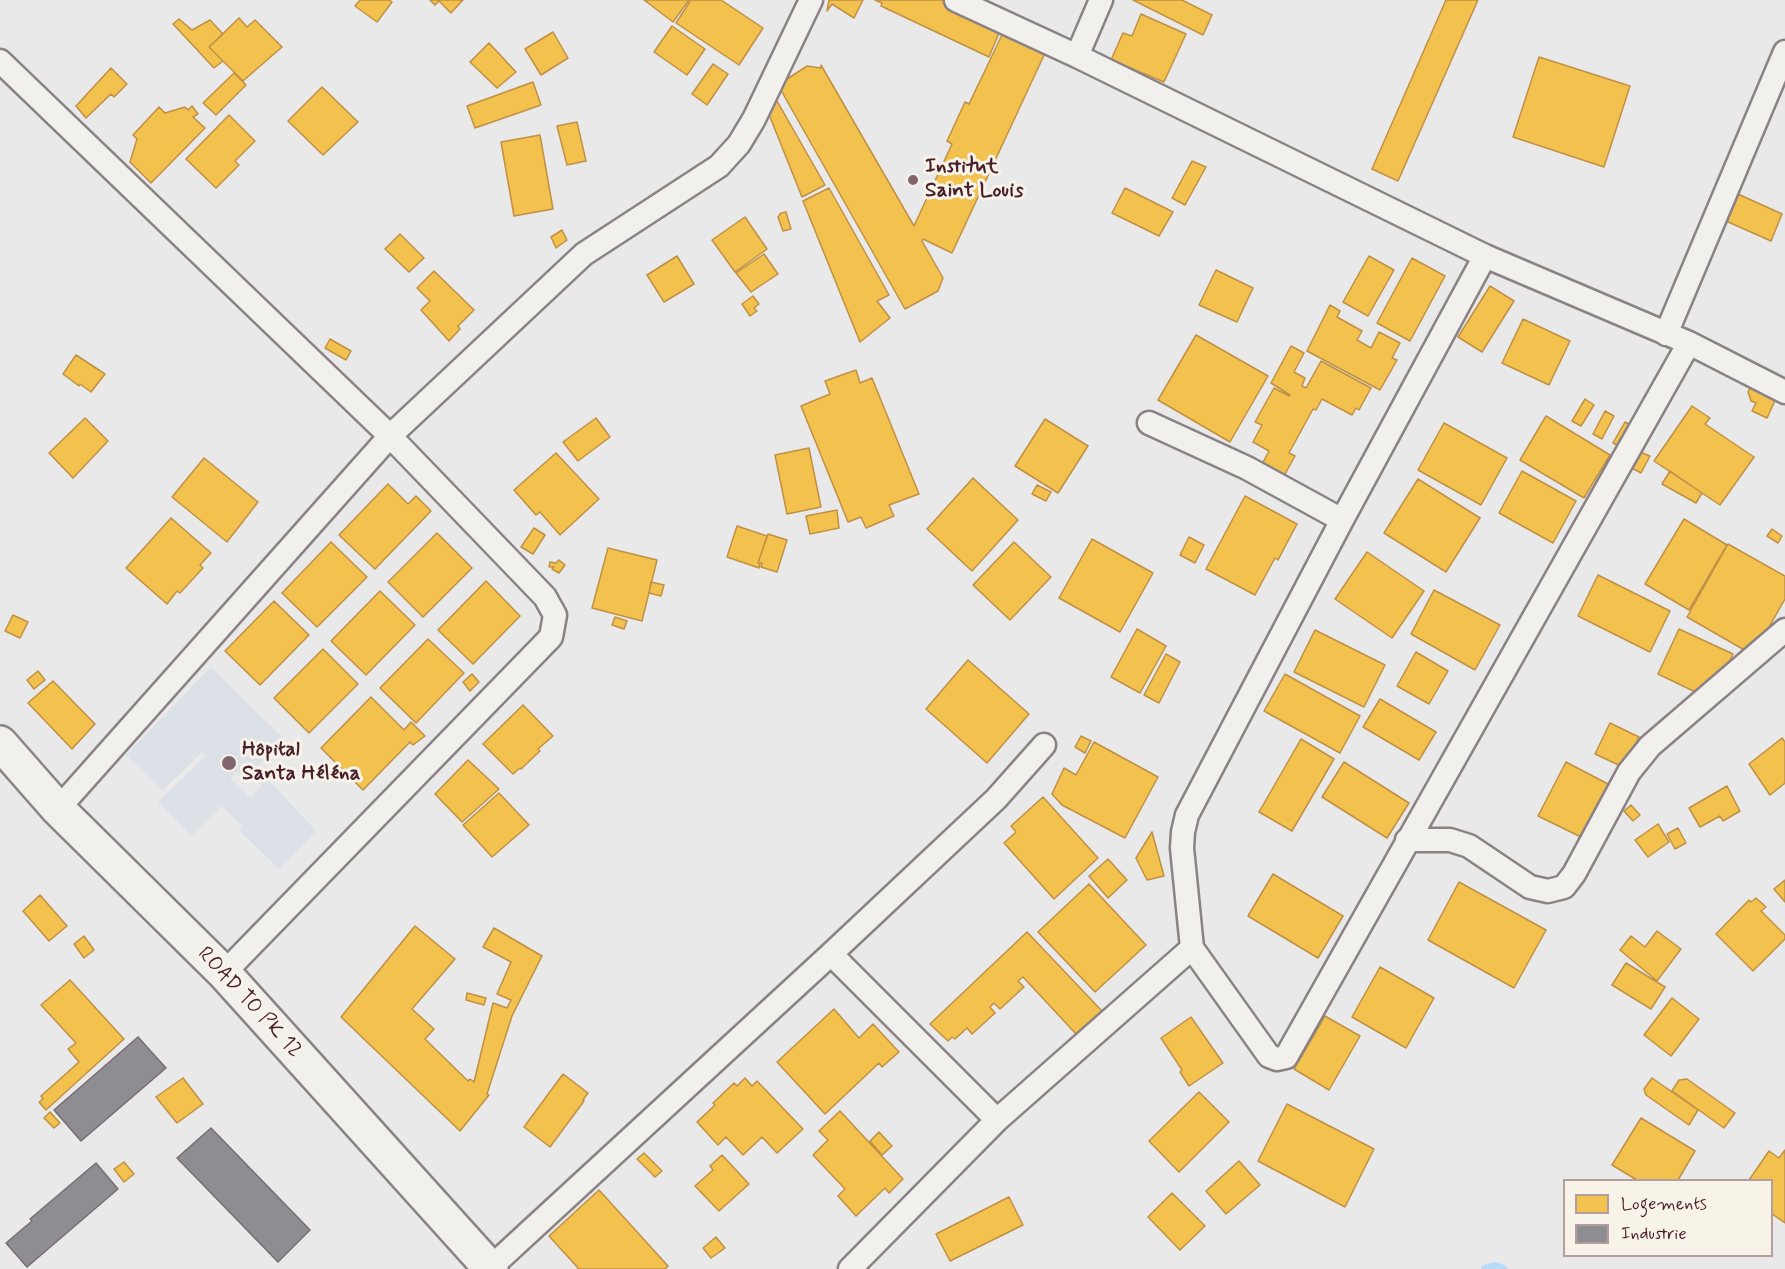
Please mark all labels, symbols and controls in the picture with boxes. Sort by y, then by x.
place label: Institut Saint Louis [925,155,1023,205]
marker: Institut Saint Louis [906,173,920,187]
place label: Hôpital Santa Héléna [242,738,360,788]
marker: Hôpital Santa Héléna [220,754,238,772]
street label: ROAD TO PK 12 [191,942,307,1064]
legend [1563,1179,1773,1257]
text: Logements [1621,1192,1707,1216]
text: Industrie [1621,1222,1687,1246]

